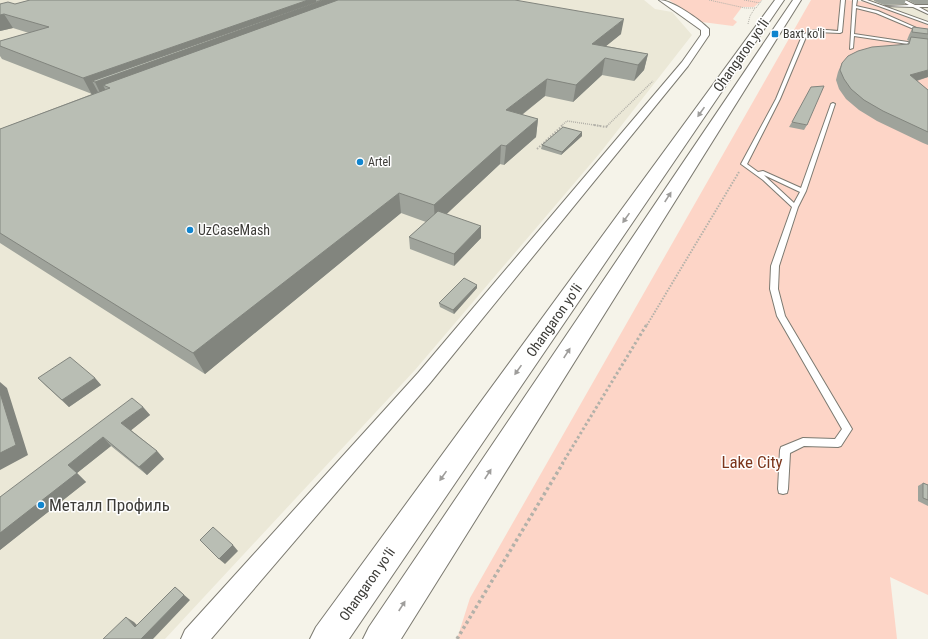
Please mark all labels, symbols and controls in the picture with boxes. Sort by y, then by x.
street label: Ohangaron yoʻli [710,15,772,95]
place label: Baxt ko'li [783,27,825,41]
marker: Baxt ko'li [770,29,780,39]
one-way arrow [697,107,705,117]
place label: Artel [368,155,391,169]
marker: Artel [355,157,365,167]
one-way arrow [665,192,672,203]
one-way arrow [622,213,630,223]
place label: UzCaseMash [198,222,270,238]
marker: UzCaseMash [185,225,195,235]
street label: Ohangaron yoʻli [523,280,585,360]
one-way arrow [563,348,571,358]
one-way arrow [514,365,522,375]
park label: Lake City [721,452,783,472]
one-way arrow [484,469,492,479]
one-way arrow [439,471,447,481]
place label: Металл Профиль [49,495,170,515]
marker: Металл Профиль [36,500,46,510]
street label: Ohangaron yoʻli [336,544,398,624]
one-way arrow [398,601,406,611]

